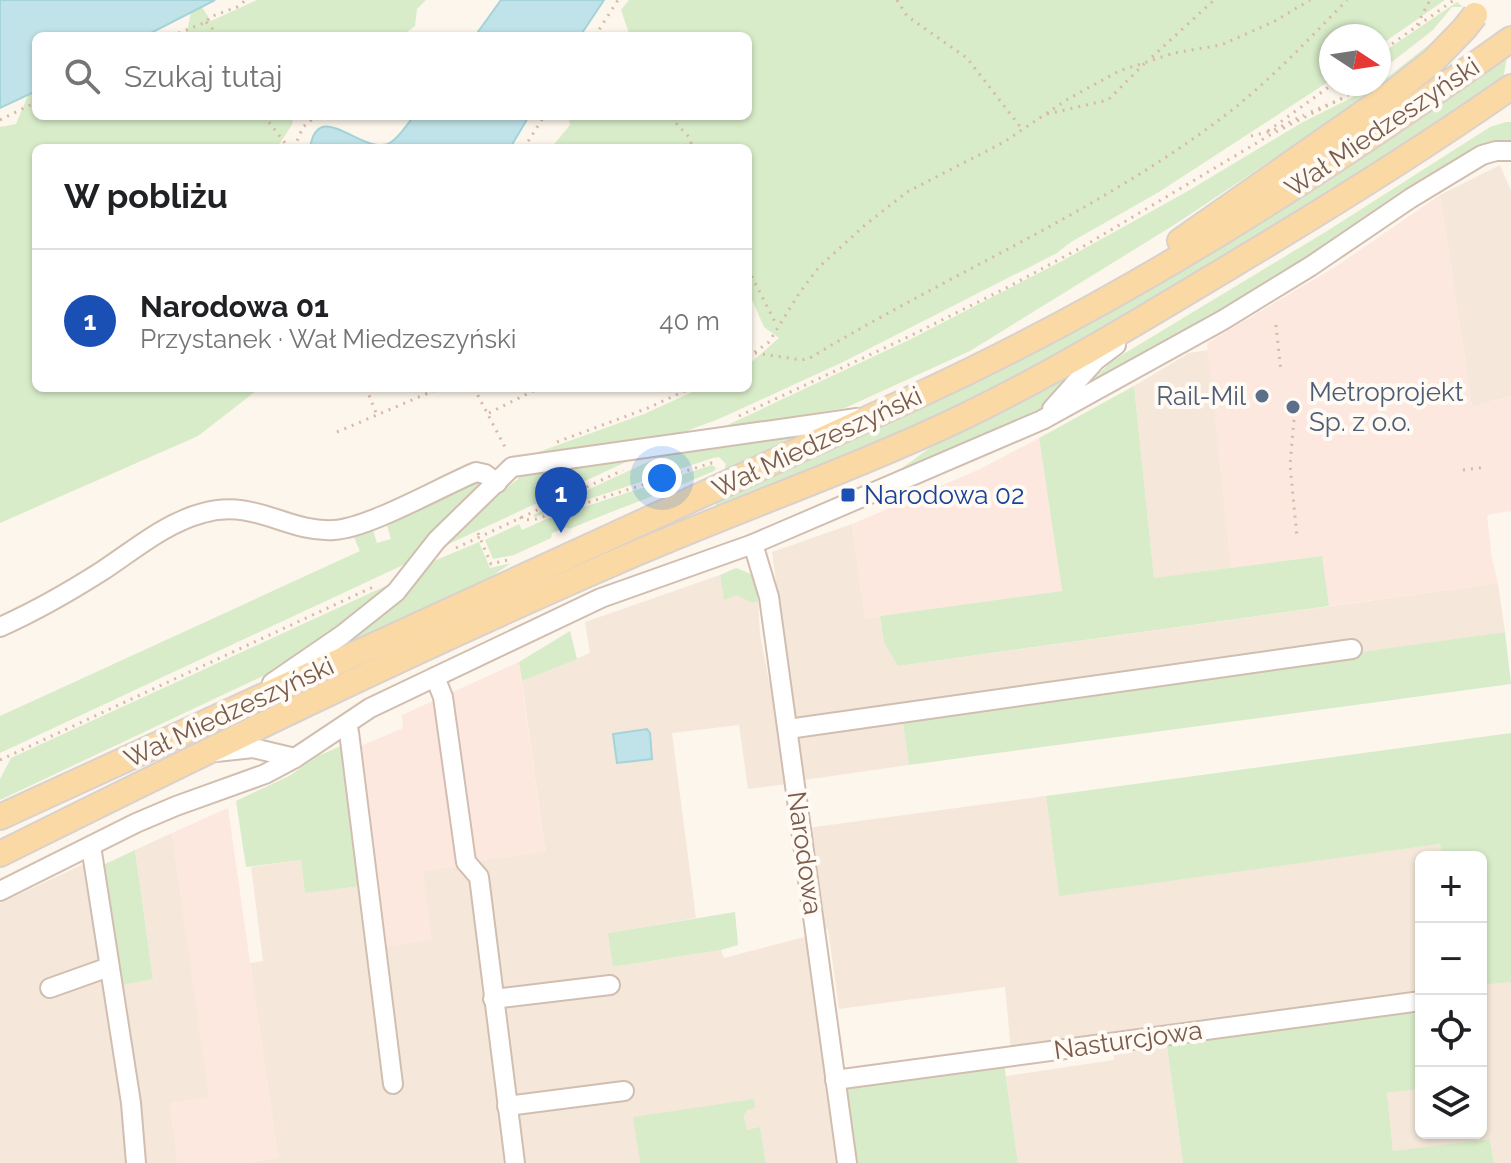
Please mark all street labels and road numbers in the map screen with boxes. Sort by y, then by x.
street label: Wał Miedzeszyński [1279,51,1485,203]
street label: Wał Miedzeszyński [707,380,927,504]
street label: Wał Miedzeszyński [119,650,339,774]
street label: Narodowa [781,789,829,917]
street label: Nasturcjowa [1052,1015,1204,1065]

